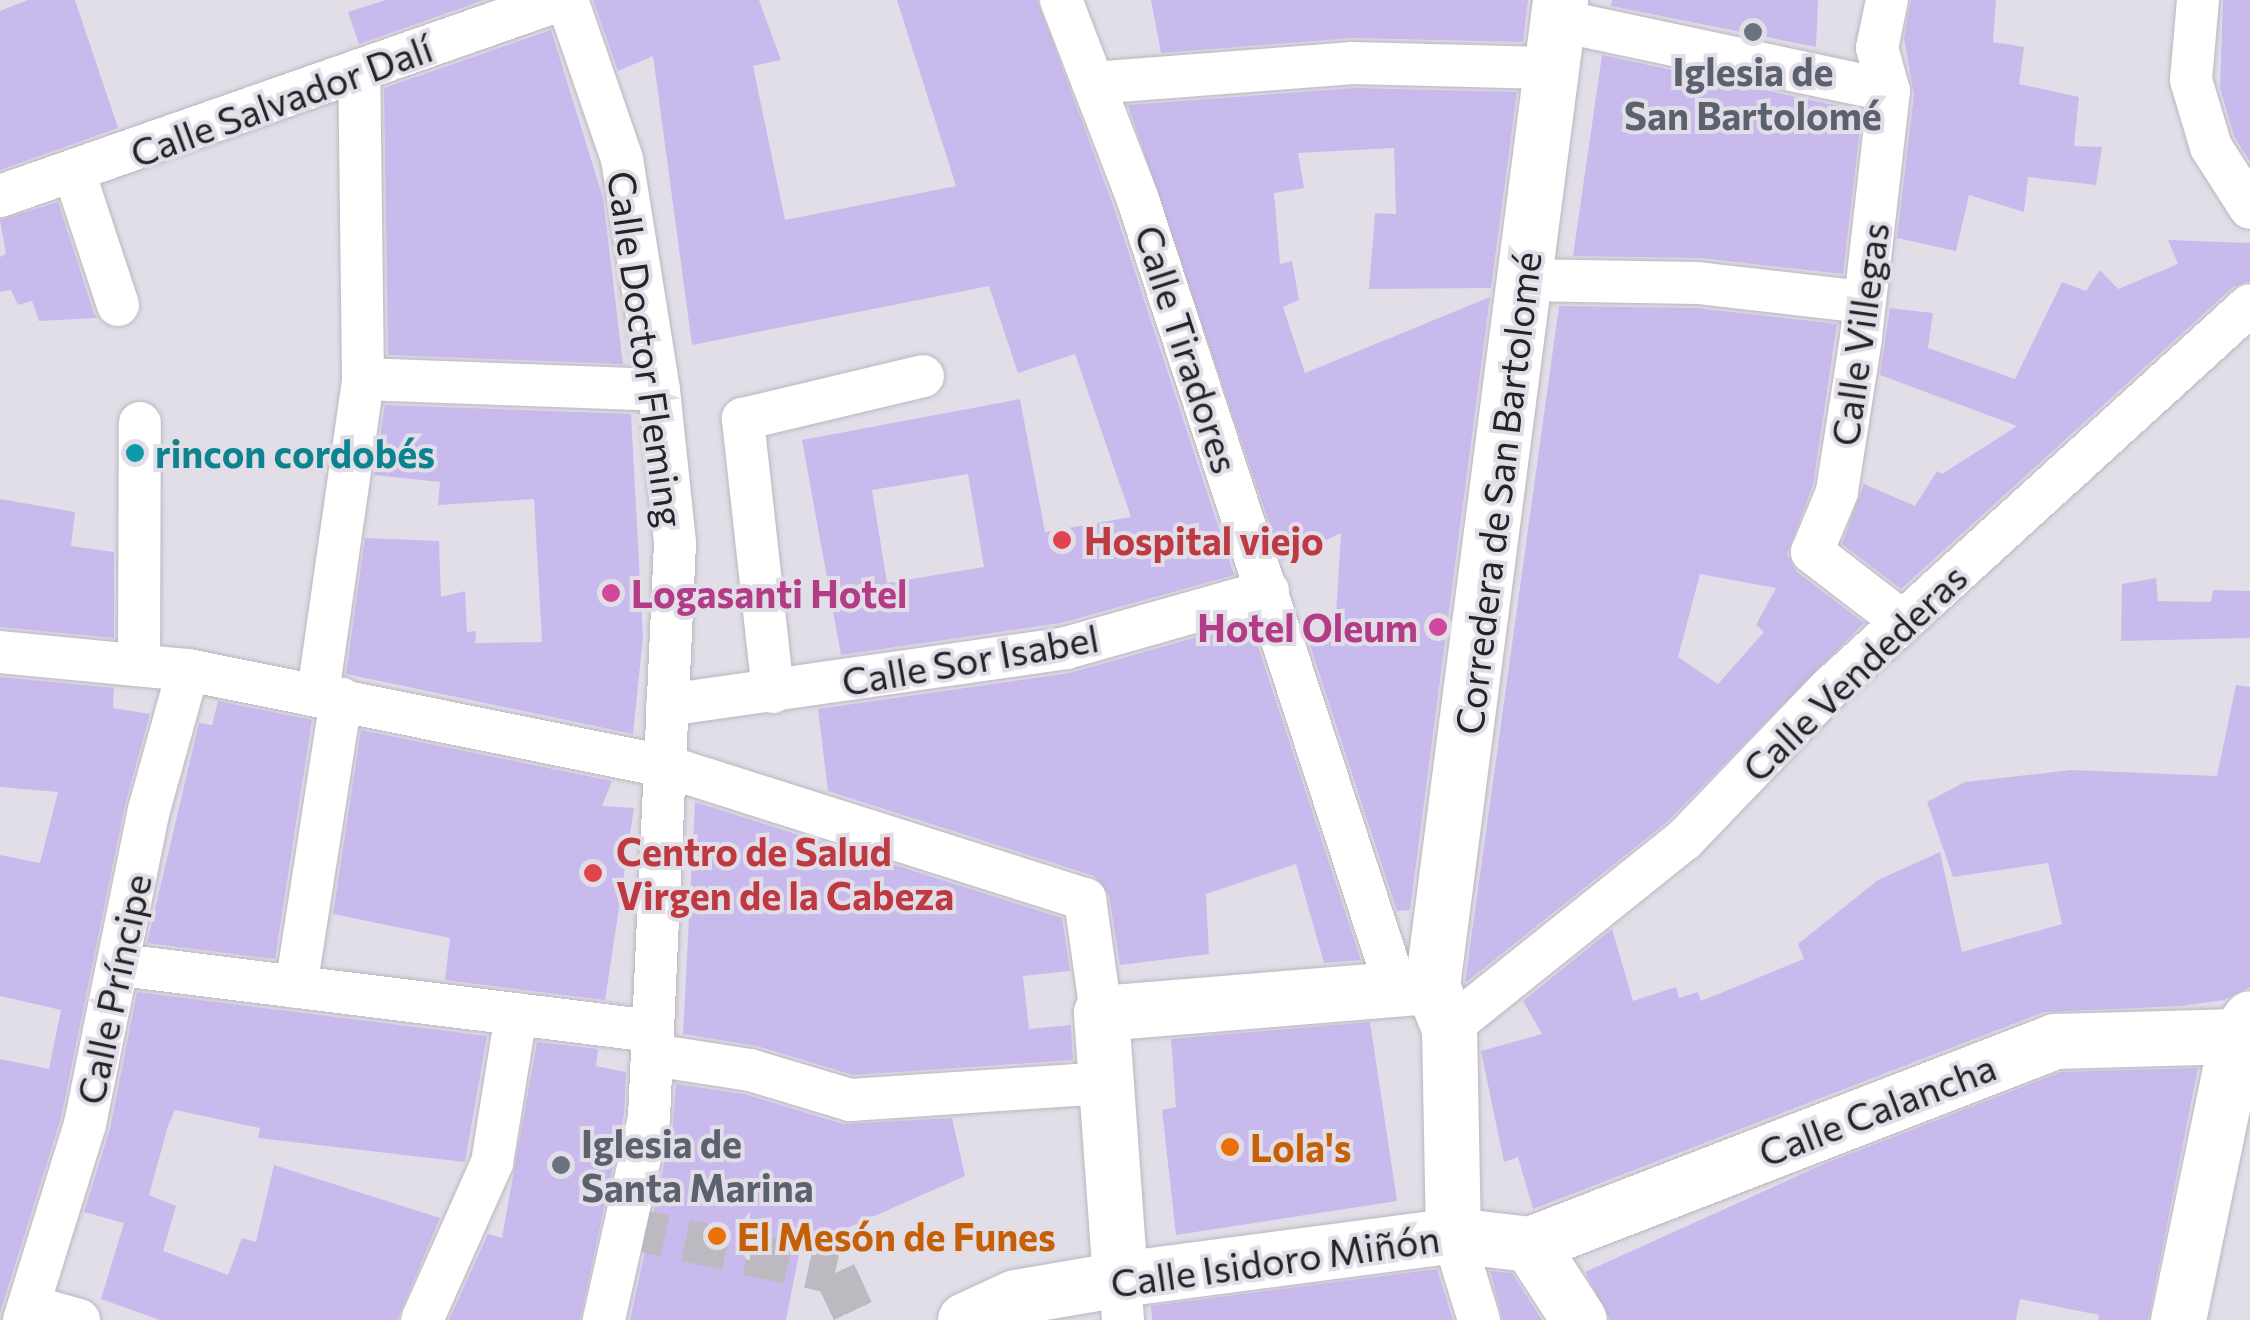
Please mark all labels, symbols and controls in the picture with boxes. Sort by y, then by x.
marker: Iglesia de San Bartolomé [1742,21,1764,43]
street label: Calle Salvador Dalí [124,24,438,176]
place label: Iglesia de San Bartolomé [1624,48,1882,137]
street label: Calle Doctor Fleming [599,168,695,530]
street label: Calle Tiradores [1126,219,1250,479]
street label: Calle Villegas [1821,219,1897,449]
street label: Corredera de San Bartolomé [1445,249,1549,737]
place label: rincon cordobés [155,430,435,476]
marker: rincon cordobés [124,442,146,464]
place label: Hospital viejo [1084,517,1324,563]
marker: Hospital viejo [1049,527,1075,553]
street label: Calle Vendederas [1733,554,1975,790]
place label: Logasanti Hotel [631,570,907,616]
marker: Logasanti Hotel [600,582,622,604]
place label: Hotel Oleum [1197,604,1418,650]
street label: Calle Sor Isabel [838,614,1102,704]
marker: Hotel Oleum [1427,616,1449,638]
place label: Centro de Salud Virgen de la Cabeza [616,828,954,918]
marker: Centro de Salud Virgen de la Cabeza [580,860,606,886]
street label: Calle Príncipe [66,870,160,1108]
street label: Calle Calancha [1752,1043,2002,1175]
place label: Iglesia de Santa Marina [581,1120,814,1210]
place label: Lola's [1250,1124,1351,1170]
marker: Lola's [1219,1136,1241,1158]
marker: Iglesia de Santa Marina [550,1154,572,1176]
place label: El Mesón de Funes [737,1213,1056,1259]
street label: Calle Isidoro Miñón [1108,1214,1442,1306]
marker: El Mesón de Funes [706,1225,728,1247]

